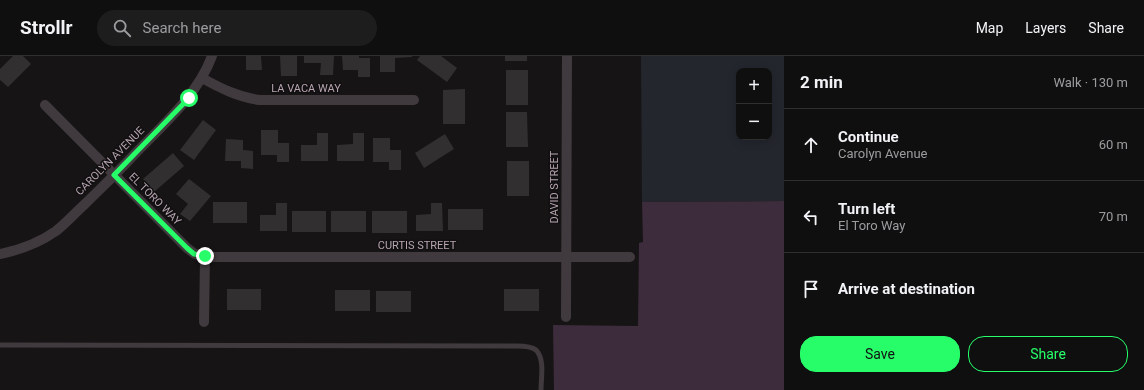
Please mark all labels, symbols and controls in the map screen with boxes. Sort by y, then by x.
search box [97,10,377,46]
text: Strollr [20,16,73,39]
icon: search [111,17,133,39]
text: Search here [143,19,221,37]
text: Map [976,20,1003,36]
text: Layers [1025,20,1066,36]
text: Share [1088,20,1124,36]
map controls [736,68,772,140]
button: + [736,68,772,104]
text: 2 min [800,72,843,92]
text: Walk · 130 m [1053,75,1128,90]
street label: LA VACA WAY [271,82,341,95]
route start [180,89,198,107]
button: − [736,104,772,140]
street label: CAROLYN AVENUE [73,124,147,198]
text: Continue [838,128,899,146]
icon: ahead [800,134,822,156]
text: 60 m [1099,137,1128,152]
text: Carolyn Avenue [838,146,927,161]
street label: DAVID STREET [548,150,561,223]
street label: EL TORO WAY [126,170,184,228]
text: Turn left [838,200,895,218]
icon: left [800,206,822,228]
text: 70 m [1099,209,1128,224]
text: El Toro Way [838,218,905,233]
street label: CURTIS STREET [378,239,457,252]
route end [196,247,214,265]
icon: arrive [800,278,822,300]
text: Arrive at destination [838,280,975,298]
button: Save [800,336,960,372]
button: Share [968,336,1128,372]

